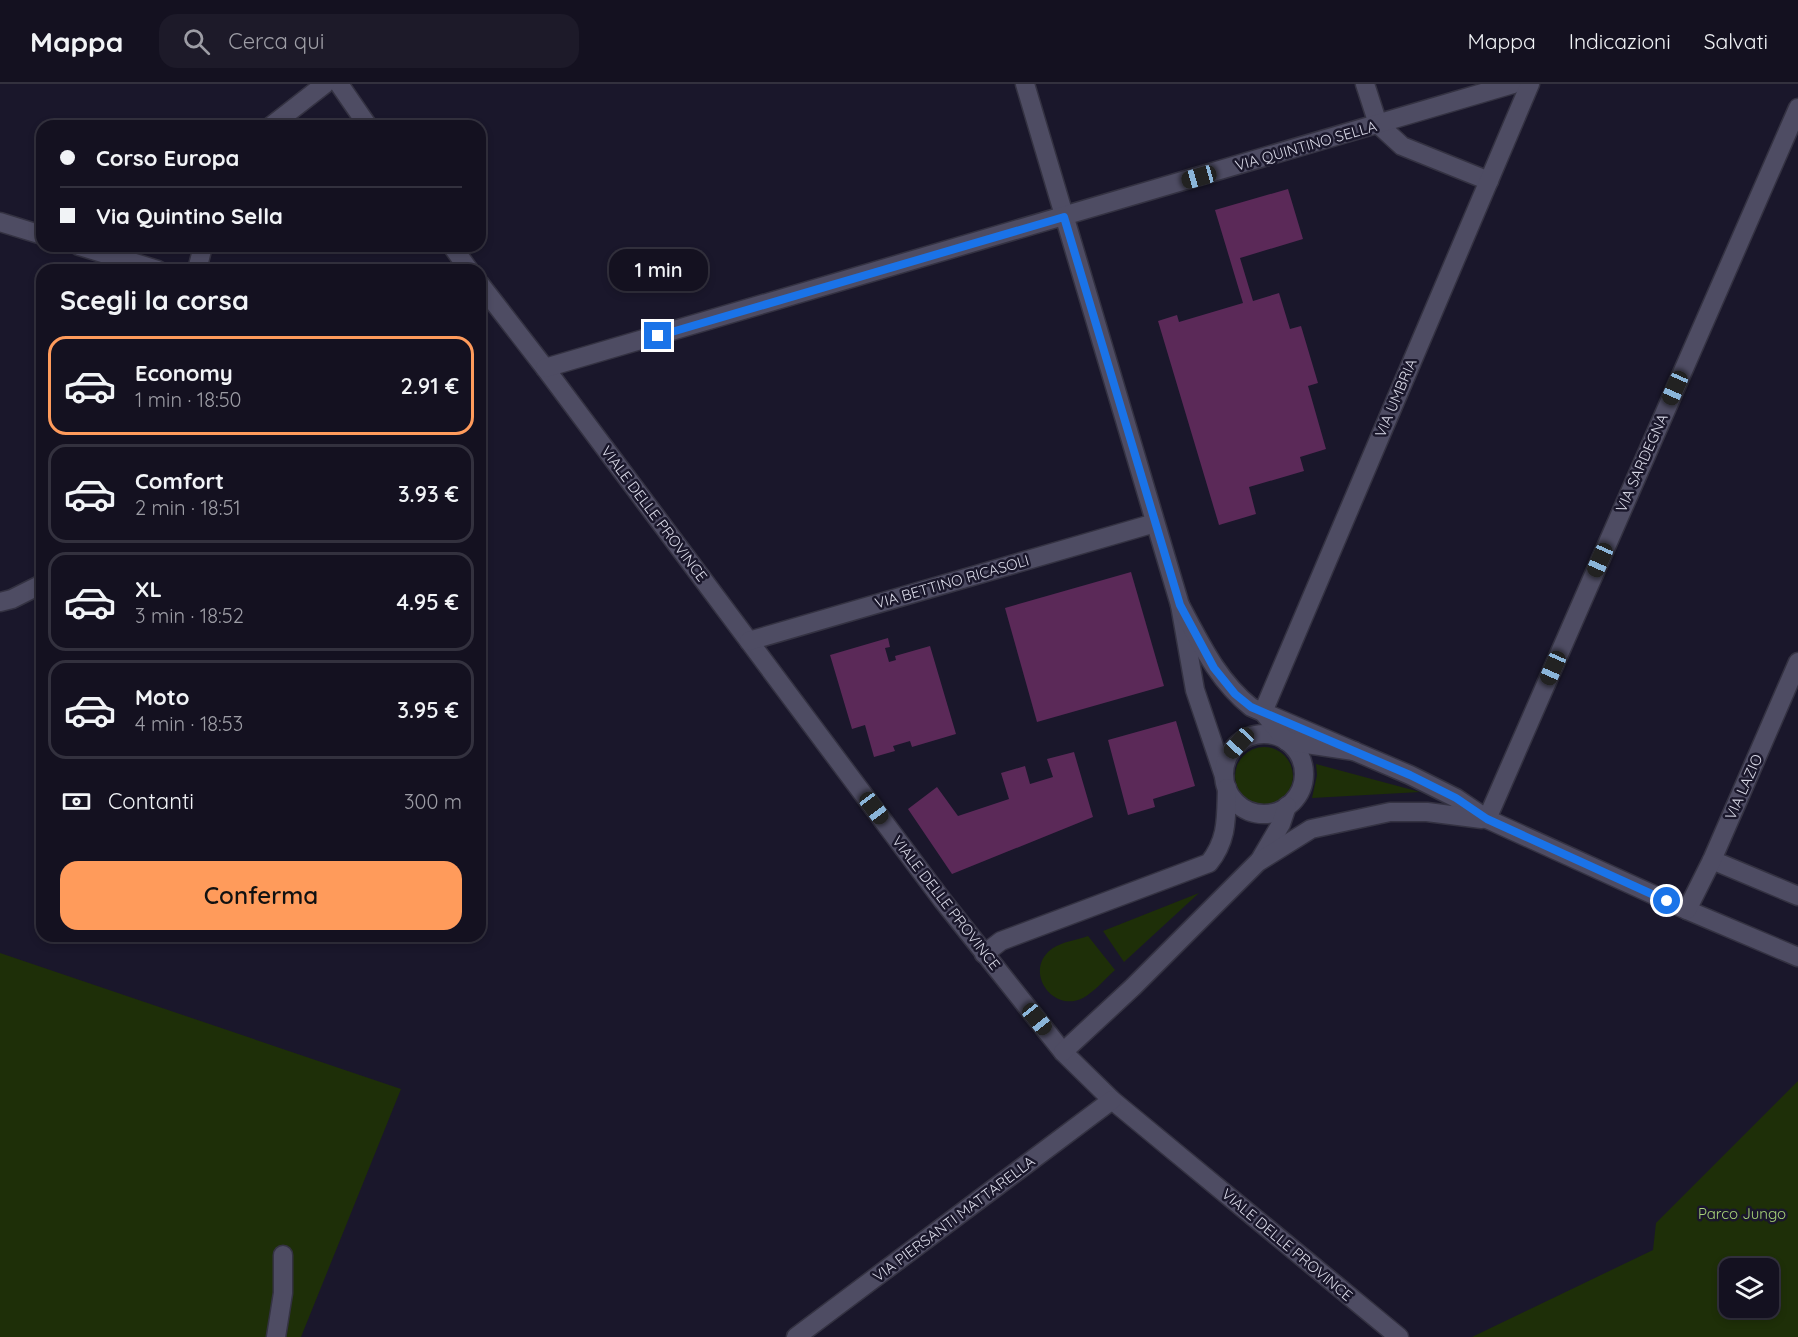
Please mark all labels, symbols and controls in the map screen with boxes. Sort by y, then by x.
search box [159,14,579,68]
text: Mappa [30,24,123,59]
icon: search [180,25,213,58]
text: Cerca qui [228,27,324,55]
text: Mappa [1467,28,1536,54]
text: Indicazioni [1569,28,1671,54]
text: Salvati [1704,28,1768,54]
street label: VIA QUINTINO SELLA [1233,116,1379,175]
text: Corso Europa [96,144,239,172]
car [1179,163,1219,191]
text: Via Quintino Sella [96,202,283,230]
callout: 1 min [608,249,708,291]
text: 1 min [635,257,682,282]
text: Scegli la corsa [60,283,249,317]
route end [644,322,671,349]
street label: VIA UMBRIA [1370,355,1421,440]
icon: car [63,359,117,413]
text: Economy [135,359,233,387]
car [1659,368,1691,408]
text: 2.91 € [400,372,459,400]
text: 1 min · 18:50 [135,387,242,412]
street label: VIA SARDEGNA [1611,410,1672,515]
street label: VIALE DELLE PROVINCE [597,442,712,585]
icon: car [63,467,117,521]
text: Comfort [135,467,224,495]
text: 3.93 € [398,480,459,508]
text: 2 min · 18:51 [135,495,241,520]
car [1584,540,1616,580]
street label: VIA BETTINO RICASOLI [873,550,1031,613]
icon: car [63,575,117,629]
text: XL [135,575,162,603]
text: 4.95 € [396,588,459,616]
text: 3 min · 18:52 [135,603,244,628]
car [1537,648,1569,688]
icon: car [63,683,117,737]
text: Moto [135,683,189,711]
text: 3.95 € [397,696,459,724]
text: 4 min · 18:53 [135,711,243,736]
car [1220,724,1258,762]
street label: VIA LAZIO [1721,751,1766,823]
icon: cash [60,785,93,818]
text: Contanti [108,787,194,815]
car [856,788,892,828]
text: 300 m [404,789,462,814]
street label: VIALE DELLE PROVINCE [888,832,1005,974]
button: Conferma [60,861,462,930]
route start [1653,887,1680,914]
car [1019,999,1055,1039]
street label: VIA PIERSANTI MATTARELLA [869,1151,1039,1286]
street label: VIALE DELLE PROVINCE [1218,1184,1357,1305]
park label: Parco Jungo [1698,1204,1786,1223]
map controls [1719,1258,1779,1318]
button: layers [1719,1258,1779,1318]

